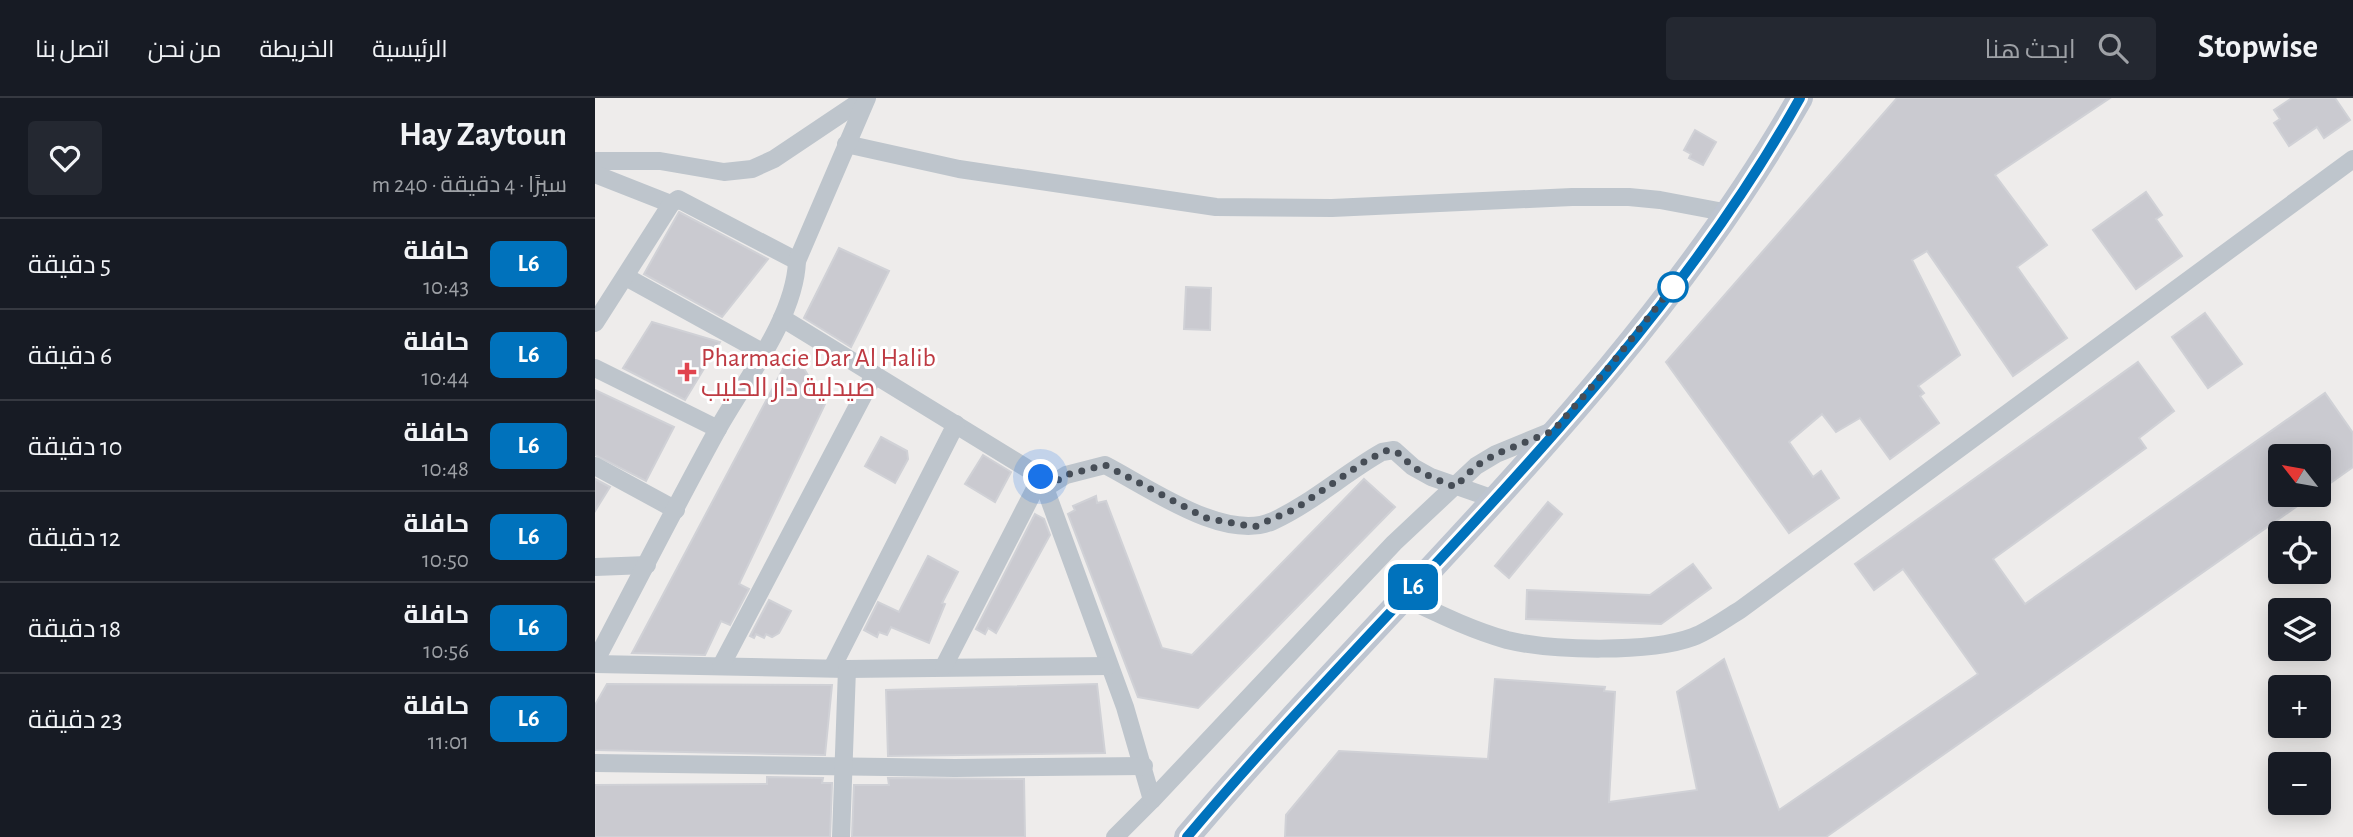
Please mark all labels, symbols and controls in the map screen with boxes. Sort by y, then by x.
search box [1666,17,2156,80]
icon: search [2094,29,2132,67]
text: Stopwise [2198,31,2318,64]
text: ابحث هنا [1985,37,2076,63]
text: اتصل بنا [35,38,110,62]
text: من نحن [148,38,221,62]
text: الخريطة [259,38,334,62]
text: الرئيسية [372,38,448,62]
text: Hay Zaytoun [399,119,567,152]
button: heart [28,121,102,195]
text: سيرًا · 4 دقيقة · 240 m [372,174,567,197]
text: حافلة [404,238,469,264]
text: 5 دقيقة [28,252,111,278]
text: L6 [518,252,539,276]
unlabelled marker [1658,272,1688,302]
text: 10:43 [423,276,469,299]
text: حافلة [404,329,469,355]
text: 6 دقيقة [28,343,112,369]
text: L6 [518,343,539,367]
place label: Pharmacie Dar Al Halib صيدلية دار الحليب [701,345,936,402]
marker: Pharmacie Dar Al Halib صيدلية دار الحليب [679,364,695,380]
text: 10:44 [422,367,469,390]
text: حافلة [404,420,469,446]
text: 10 دقيقة [28,434,123,460]
text: L6 [518,434,539,458]
north arrow [2268,444,2331,508]
map controls [2268,444,2331,815]
text: 10:48 [422,458,469,481]
your location [1023,459,1058,494]
text: حافلة [404,511,469,537]
button: locate [2268,521,2331,584]
text: 12 دقيقة [28,525,121,551]
text: L6 [518,525,539,549]
text: 10:50 [422,549,469,572]
line badge: L6 [1381,564,1445,610]
text: L6 [1402,575,1424,599]
button: layers [2268,598,2331,661]
text: حافلة [404,602,469,628]
text: 18 دقيقة [28,616,121,642]
text: L6 [518,616,539,640]
text: 10:56 [423,640,469,663]
button: + [2268,675,2331,738]
text: حافلة [404,693,469,719]
text: 23 دقيقة [28,707,122,733]
text: L6 [518,707,539,731]
text: 11:01 [428,731,469,754]
button: − [2268,752,2331,815]

